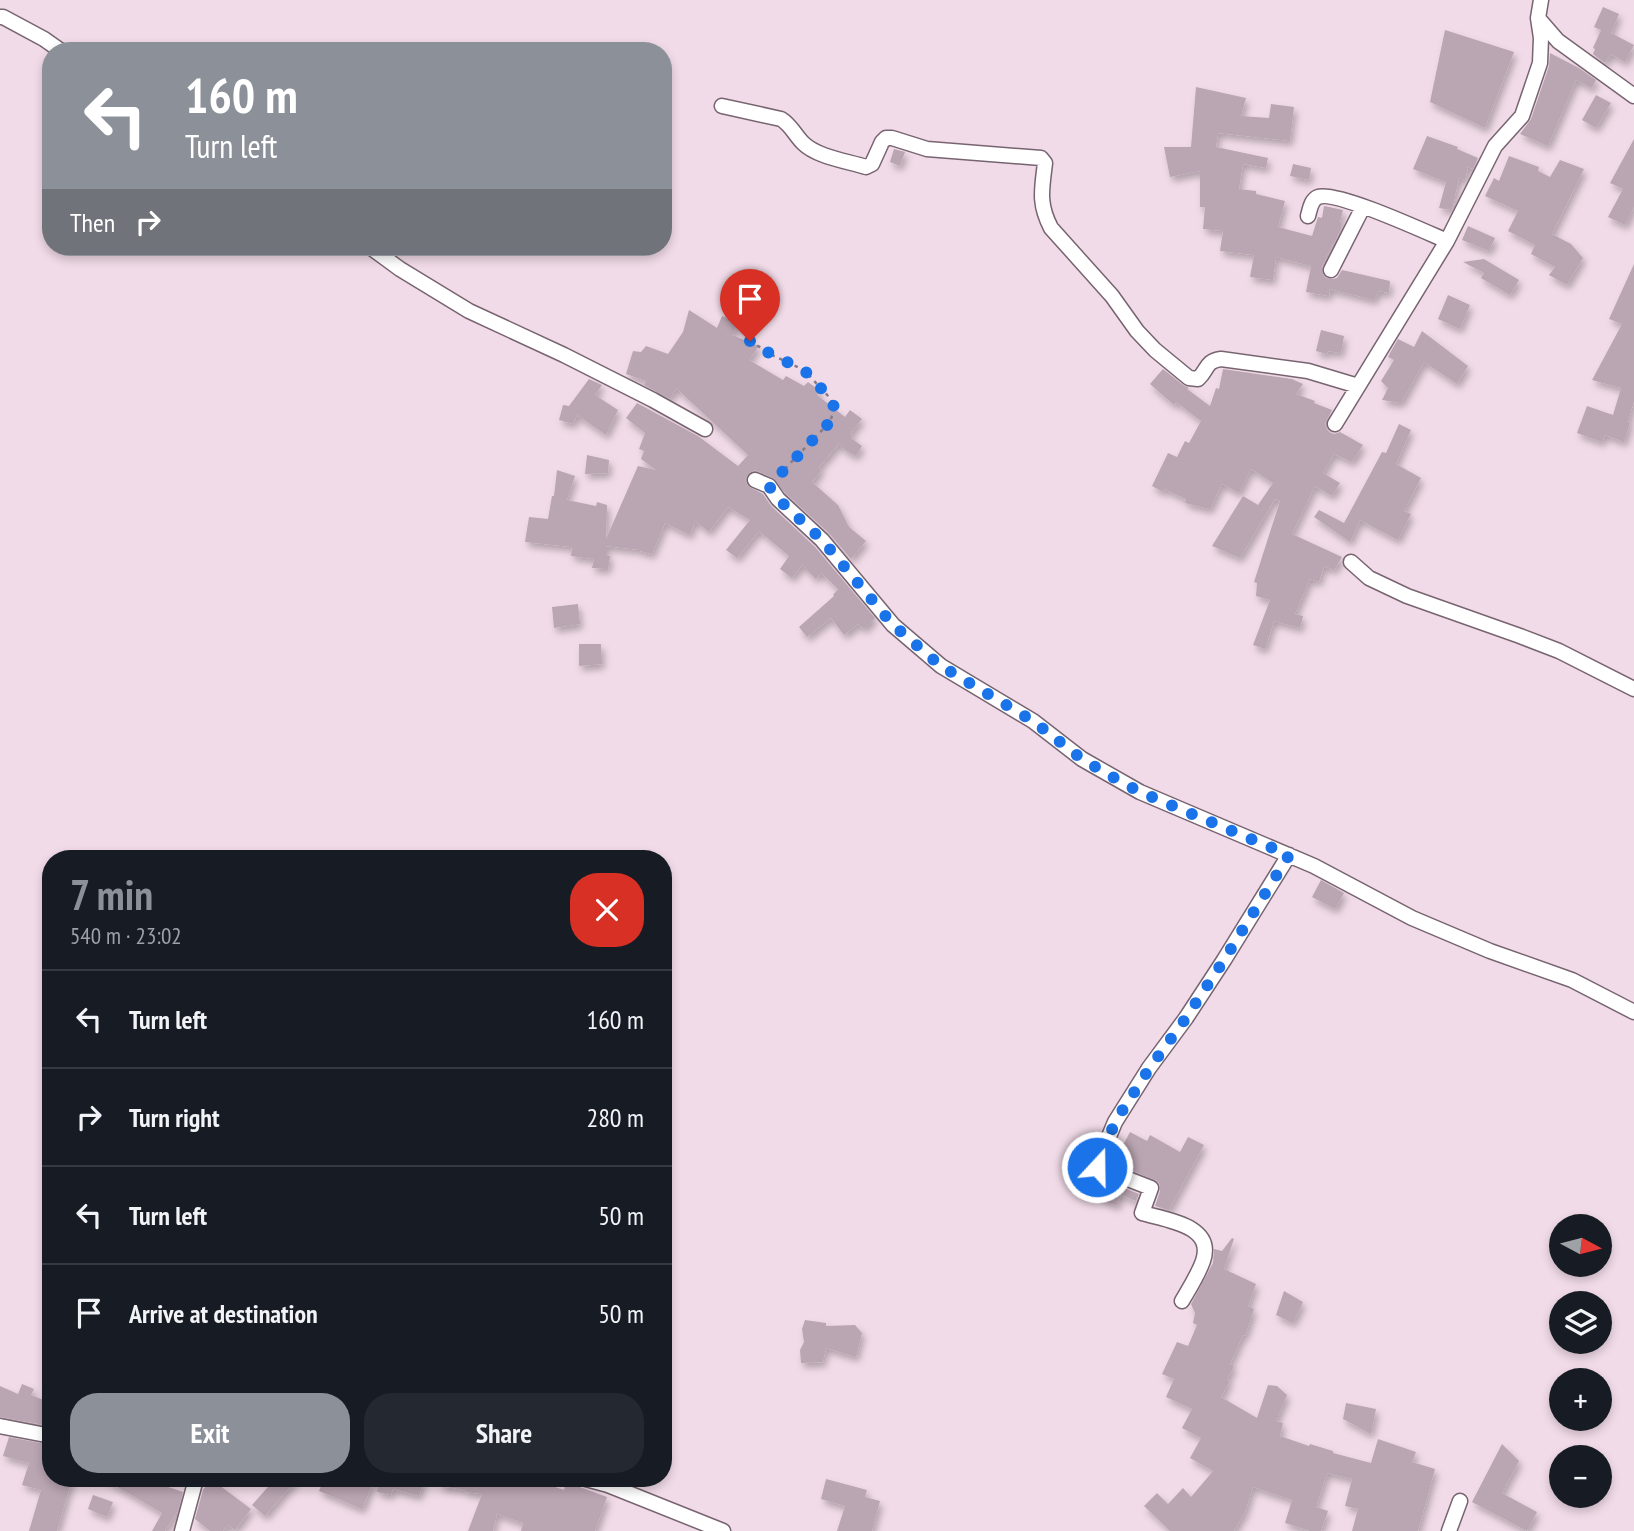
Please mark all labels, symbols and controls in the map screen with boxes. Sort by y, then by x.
text: 160 m [185,63,298,127]
icon: left [70,70,161,161]
text: Turn left [185,125,277,167]
icon: right [129,203,167,241]
text: Then [70,206,115,239]
pin [720,269,780,341]
icon: arrive [731,280,769,318]
text: 7 min [70,867,153,922]
button: close [570,873,644,947]
text: 540 m · 23:02 [70,921,182,950]
icon: left [70,1000,108,1038]
text: Turn left [129,1003,207,1036]
text: 160 m [586,1003,644,1036]
icon: right [70,1098,108,1136]
text: Turn right [129,1101,220,1134]
text: 280 m [586,1101,644,1134]
position arrow [1060,1130,1134,1204]
icon: left [70,1196,108,1234]
text: Turn left [129,1199,207,1232]
text: 50 m [598,1199,644,1232]
north arrow [1549,1214,1612,1278]
map controls [1549,1214,1612,1508]
button: layers [1549,1291,1612,1354]
icon: arrive [70,1294,108,1332]
text: Arrive at destination [129,1297,318,1330]
text: 50 m [598,1297,644,1330]
button: + [1549,1368,1612,1431]
button: Exit [70,1393,350,1473]
button: Share [364,1393,644,1473]
button: − [1549,1445,1612,1508]

